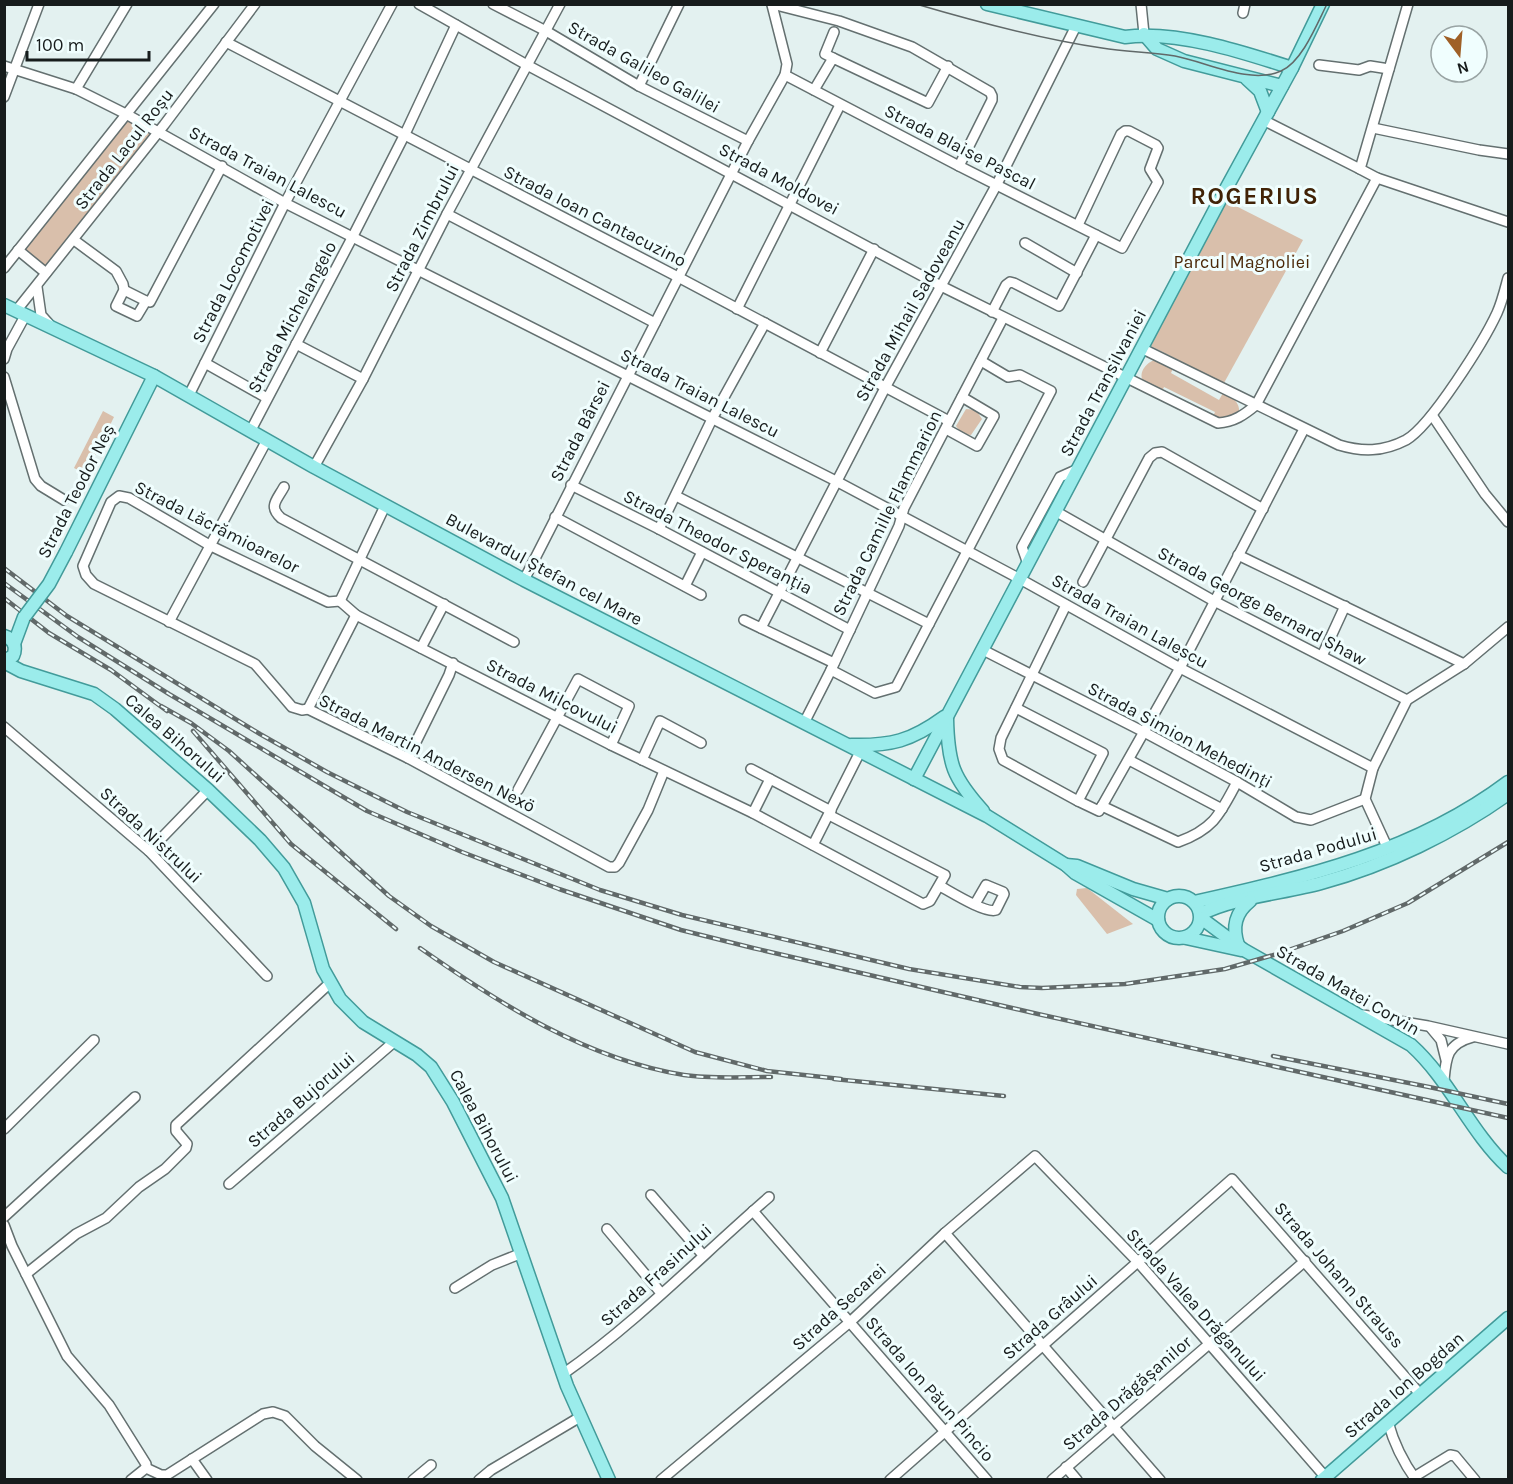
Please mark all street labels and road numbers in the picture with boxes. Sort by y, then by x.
street label: Strada Galileo Galilei [564,16,724,118]
street label: Strada Lacul Roșu [70,84,178,214]
street label: Strada Blaise Pascal [881,99,1039,195]
street label: Strada Traian Lalescu [185,121,351,223]
street label: Strada Moldovei [715,138,843,220]
street label: Strada Zimbrului [380,160,464,296]
street label: Strada Ioan Cantacuzino [500,160,690,272]
street label: Strada Locomotivei [187,195,279,347]
street label: Strada Mihail Sadoveanu [850,214,970,406]
street label: Strada Michelangelo [243,237,341,397]
street label: Strada Transilvaniei [1055,306,1151,460]
street label: Strada Traian Lalescu [617,343,783,443]
street label: Strada Bârsei [545,377,615,485]
street label: Strada Camille Flammarion [828,407,946,619]
street label: Strada Teodor Neș [33,420,119,562]
street label: Strada Lăcrămioarelor [131,476,304,578]
street label: Strada Theodor Speranția [620,485,816,599]
street label: Bulevardul Ștefan cel Mare [442,508,646,630]
street label: Strada George Bernard Shaw [1154,542,1370,670]
street label: Strada Traian Lalescu [1048,569,1212,673]
street label: Strada Milcovului [482,653,622,739]
street label: Strada Simion Mehedinți [1084,677,1276,793]
street label: Calea Bihorului [120,689,230,787]
street label: Strada Martin Andersen Nexö [315,689,539,817]
street label: Strada Nistrului [95,782,207,888]
street label: Strada Podului [1257,823,1379,877]
street label: Strada Matei Corvin [1272,940,1424,1040]
street label: Strada Bujorului [243,1047,359,1153]
street label: Calea Bihorului [445,1065,523,1187]
street label: Strada Johann Strauss [1269,1197,1409,1353]
street label: Strada Frasinului [596,1219,716,1331]
street label: Strada Valea Drăganului [1121,1224,1271,1386]
street label: Strada Secarei [787,1259,891,1355]
street label: Strada Grâului [998,1270,1102,1364]
street label: Strada Ion Păun Pincio [861,1312,999,1466]
street label: Strada Ion Bogdan [1340,1327,1468,1443]
street label: Strada Drăgășanilor [1058,1330,1197,1455]

